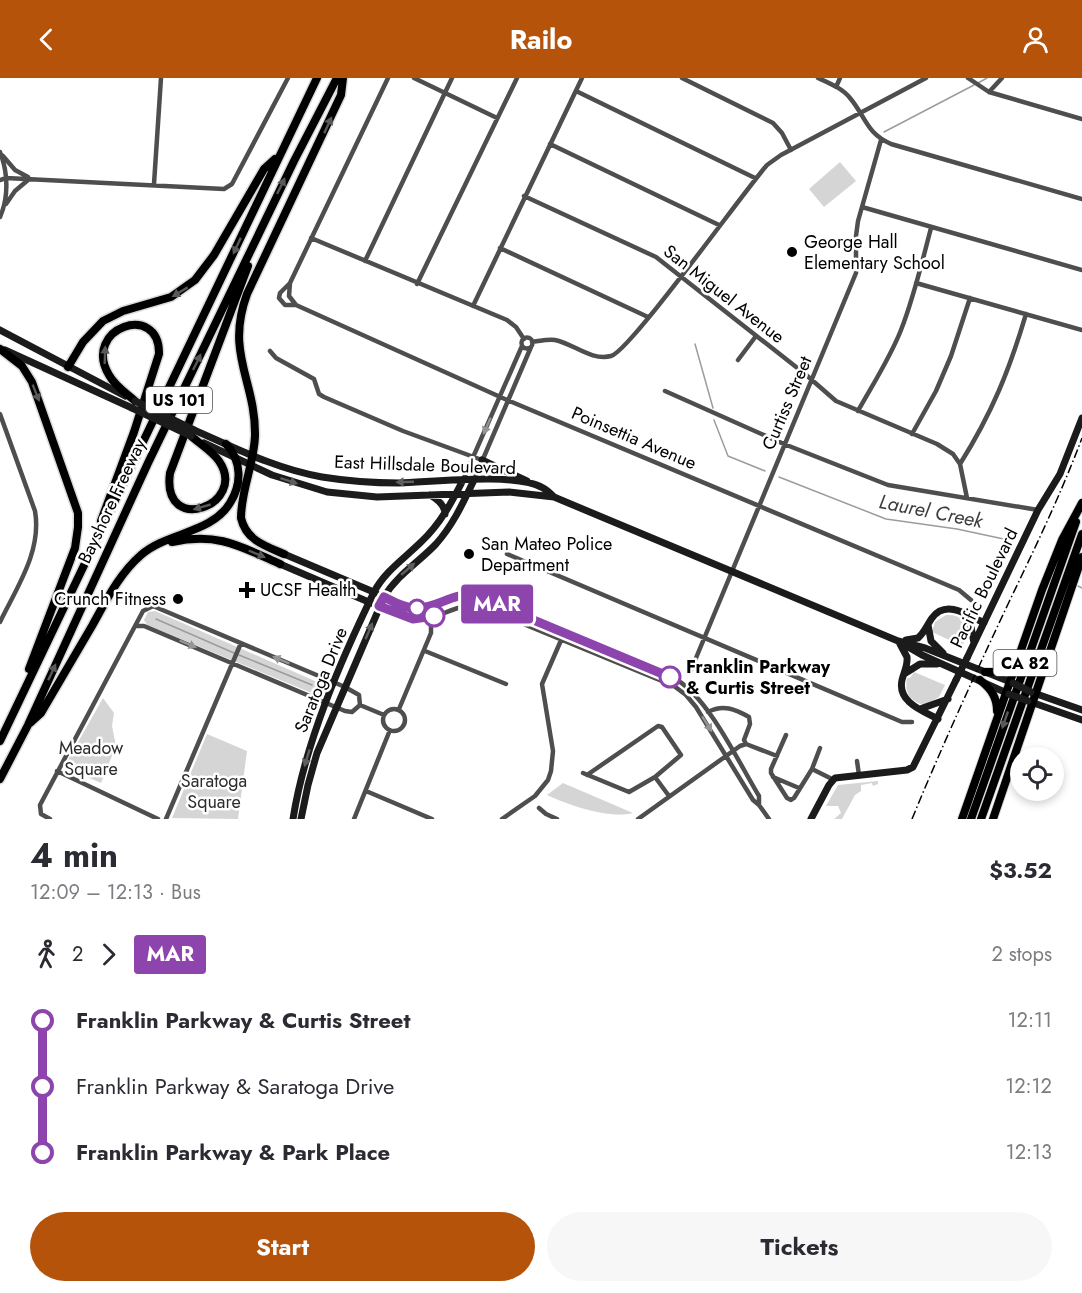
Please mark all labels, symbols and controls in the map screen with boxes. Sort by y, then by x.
text: Railo [510,20,572,59]
icon: back [30,23,63,56]
icon: person [1019,23,1052,56]
one-way arrow [324,116,333,133]
one-way arrow [277,178,286,195]
place label: George Hall Elementary School [804,229,945,276]
one-way arrow [233,237,242,254]
street label: San Miguel Avenue [658,238,790,350]
marker: George Hall Elementary School [785,245,799,259]
one-way arrow [172,286,188,297]
one-way arrow [101,345,110,364]
street label: Curtiss Street [756,351,819,454]
one-way arrow [191,353,201,371]
one-way arrow [32,384,41,402]
road number: US 101 [146,387,212,413]
street label: Poinsettia Avenue [568,400,700,476]
one-way arrow [482,418,491,435]
street label: Bayshore Freeway [72,434,152,568]
street label: East Hillsdale Boulevard [334,449,516,481]
one-way arrow [280,477,298,486]
one-way arrow [396,478,415,487]
water label: Laurel Creek [877,487,987,536]
one-way arrow [193,502,211,512]
street label: Pacific Boulevard [944,524,1024,652]
place label: San Mateo Police Department [481,531,612,578]
marker: San Mateo Police Department [462,547,476,561]
one-way arrow [248,549,266,559]
one-way arrow [401,562,416,576]
place label: UCSF Health [260,577,357,603]
marker: UCSF Health [238,581,256,599]
line badge: MAR [462,584,532,624]
place label: Crunch Fitness [54,586,166,612]
text: MAR [473,589,521,619]
marker: Crunch Fitness [171,592,185,606]
unlabelled marker [408,599,426,617]
unlabelled marker [423,605,445,627]
one-way arrow [364,621,374,639]
street label: Saratoga Drive [288,623,354,737]
one-way arrow [180,639,198,649]
road number: CA 82 [994,650,1056,676]
place label: Franklin Parkway & Curtis Street [686,654,831,701]
one-way arrow [272,655,290,664]
one-way arrow [47,662,57,680]
marker: Franklin Parkway & Curtis Street [659,666,681,688]
one-way arrow [1000,711,1010,729]
one-way arrow [702,716,713,732]
park label: Meadow Square [59,735,124,782]
map controls [1010,747,1064,801]
button: locate [1010,747,1064,801]
one-way arrow [302,749,311,767]
park label: Saratoga Square [181,768,247,815]
text: 4 min [30,832,118,879]
text: $3.52 [989,854,1052,886]
text: 12:09 – 12:13 · Bus [30,878,201,907]
icon: walk [30,938,63,971]
icon: forward [92,938,125,971]
text: MAR [146,939,194,969]
text: 2 [72,940,83,969]
text: 2 stops [991,940,1052,969]
text: Franklin Parkway & Curtis Street [76,1004,410,1036]
text: 12:11 [1008,1006,1052,1035]
text: Franklin Parkway & Saratoga Drive [76,1070,394,1102]
text: 12:12 [1005,1072,1052,1101]
text: Franklin Parkway & Park Place [76,1136,390,1168]
text: 12:13 [1006,1138,1052,1167]
button: Start [30,1212,535,1281]
button: Tickets [547,1212,1052,1281]

